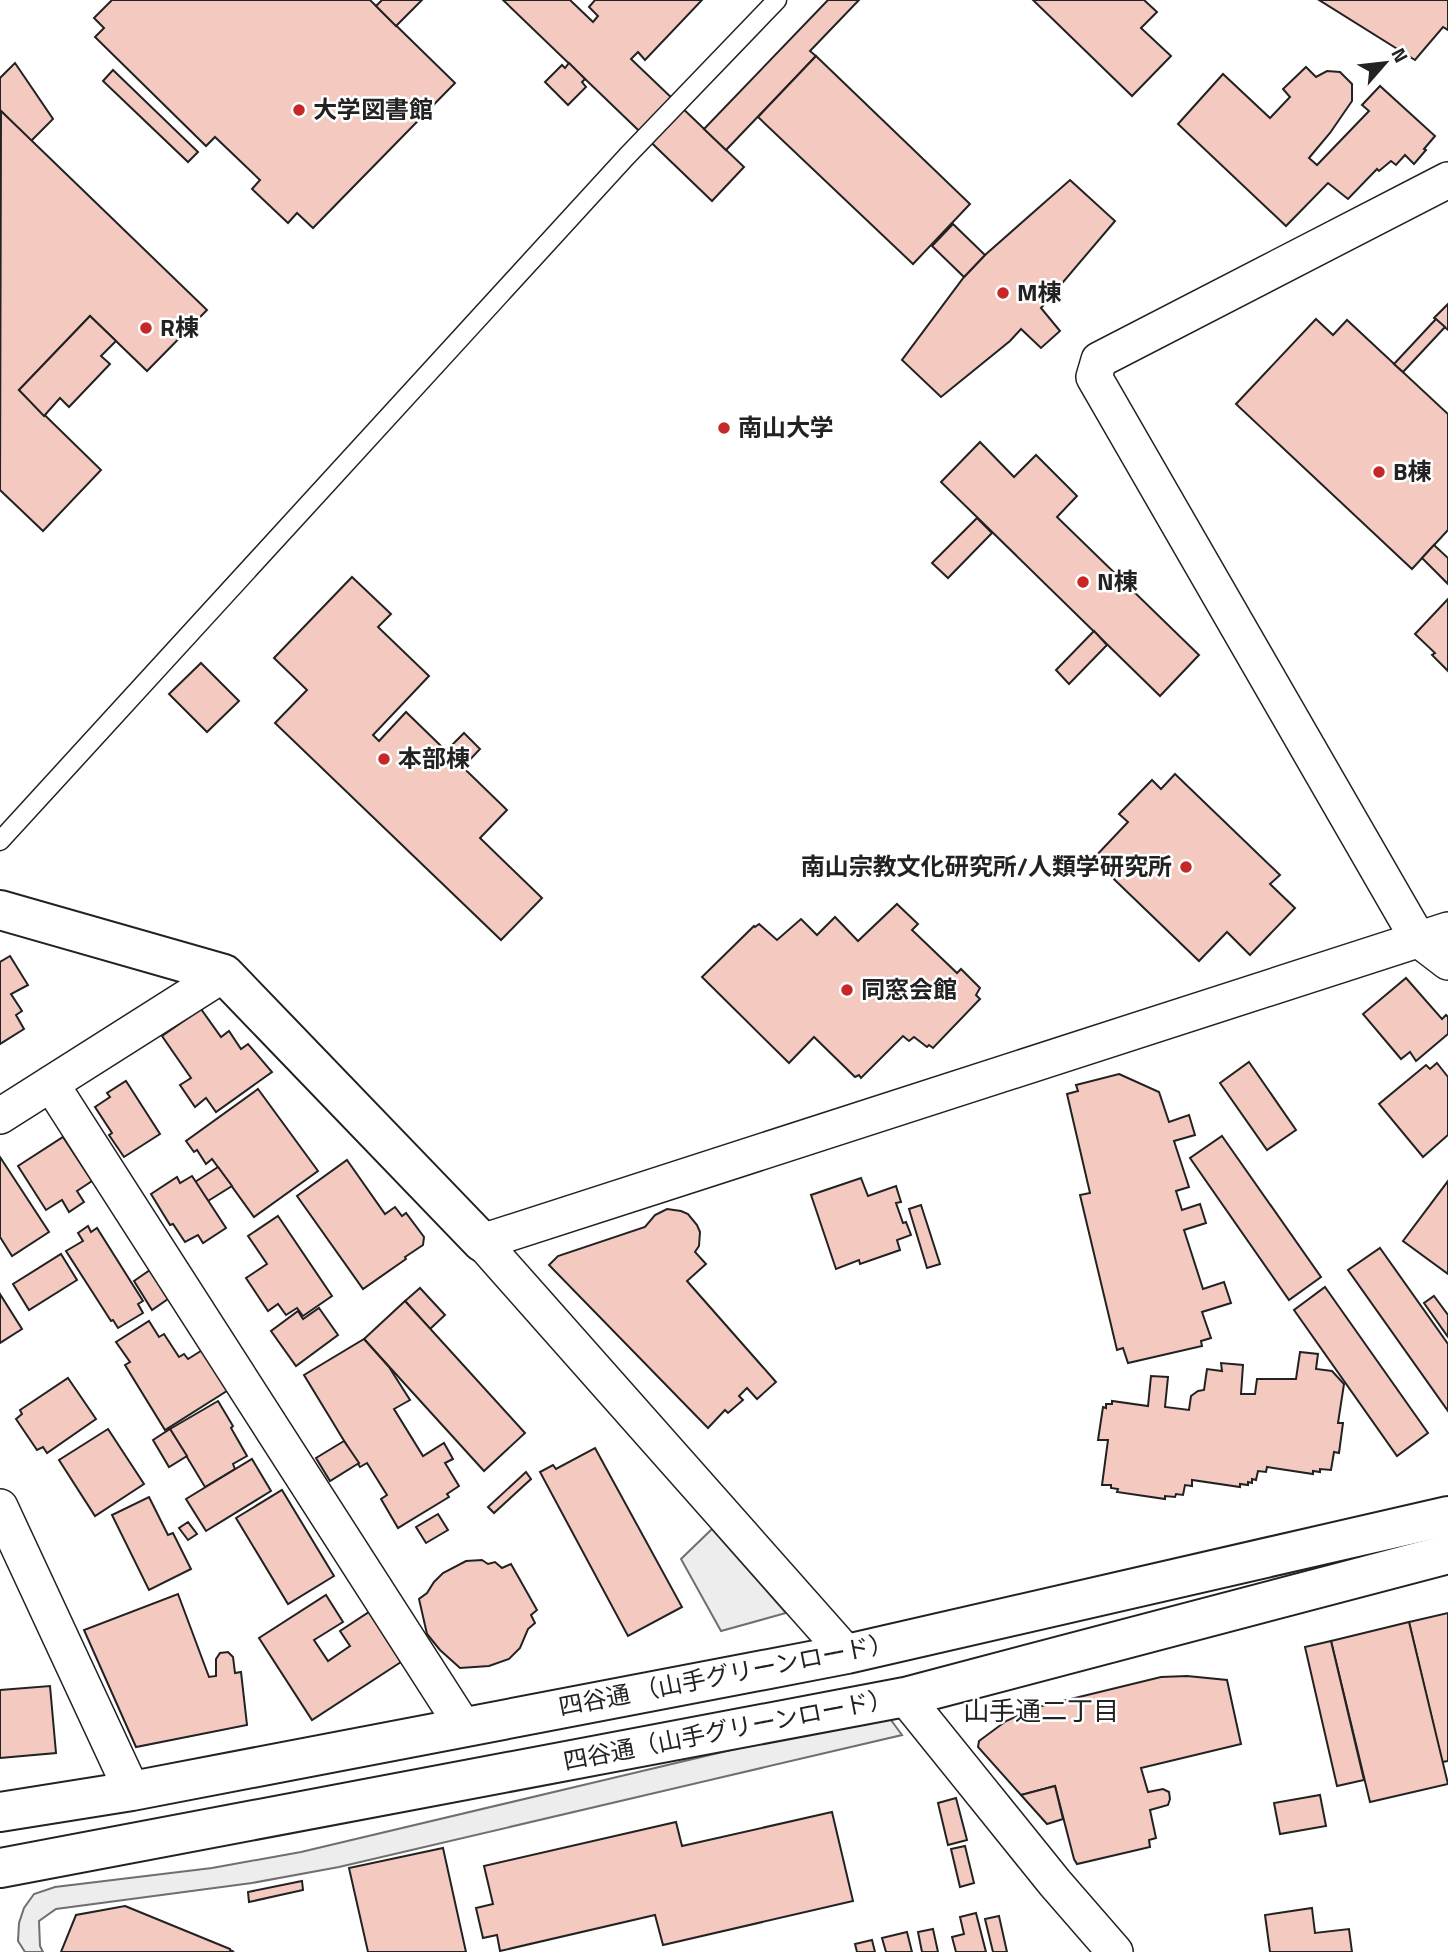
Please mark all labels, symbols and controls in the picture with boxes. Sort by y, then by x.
north arrow [1350,28,1420,98]
text: N [1385,42,1416,67]
place label: 大学図書館 [313,91,433,127]
marker: 大学図書館 [291,102,307,118]
place label: M棟 [1017,274,1062,310]
marker: M棟 [995,285,1011,301]
place label: R棟 [160,309,199,345]
marker: R棟 [138,320,154,336]
place label: 南山大学 [738,409,834,445]
marker: 南山大学 [716,420,732,436]
place label: B棟 [1393,453,1432,489]
marker: B棟 [1371,464,1387,480]
place label: N棟 [1097,563,1138,599]
marker: N棟 [1075,574,1091,590]
place label: 本部棟 [398,740,470,776]
marker: 本部棟 [376,751,392,767]
place label: 南山宗教文化研究所/人類学研究所 [801,848,1172,884]
marker: 南山宗教文化研究所/人類学研究所 [1178,859,1194,875]
place label: 同窓会館 [861,971,957,1007]
marker: 同窓会館 [839,982,855,998]
street label: 四谷通 （山手グリーンロード） [555,1624,896,1724]
street label: 四谷通（山手グリーンロード） [560,1679,896,1779]
district label: 山手通二丁目 [963,1691,1119,1730]

